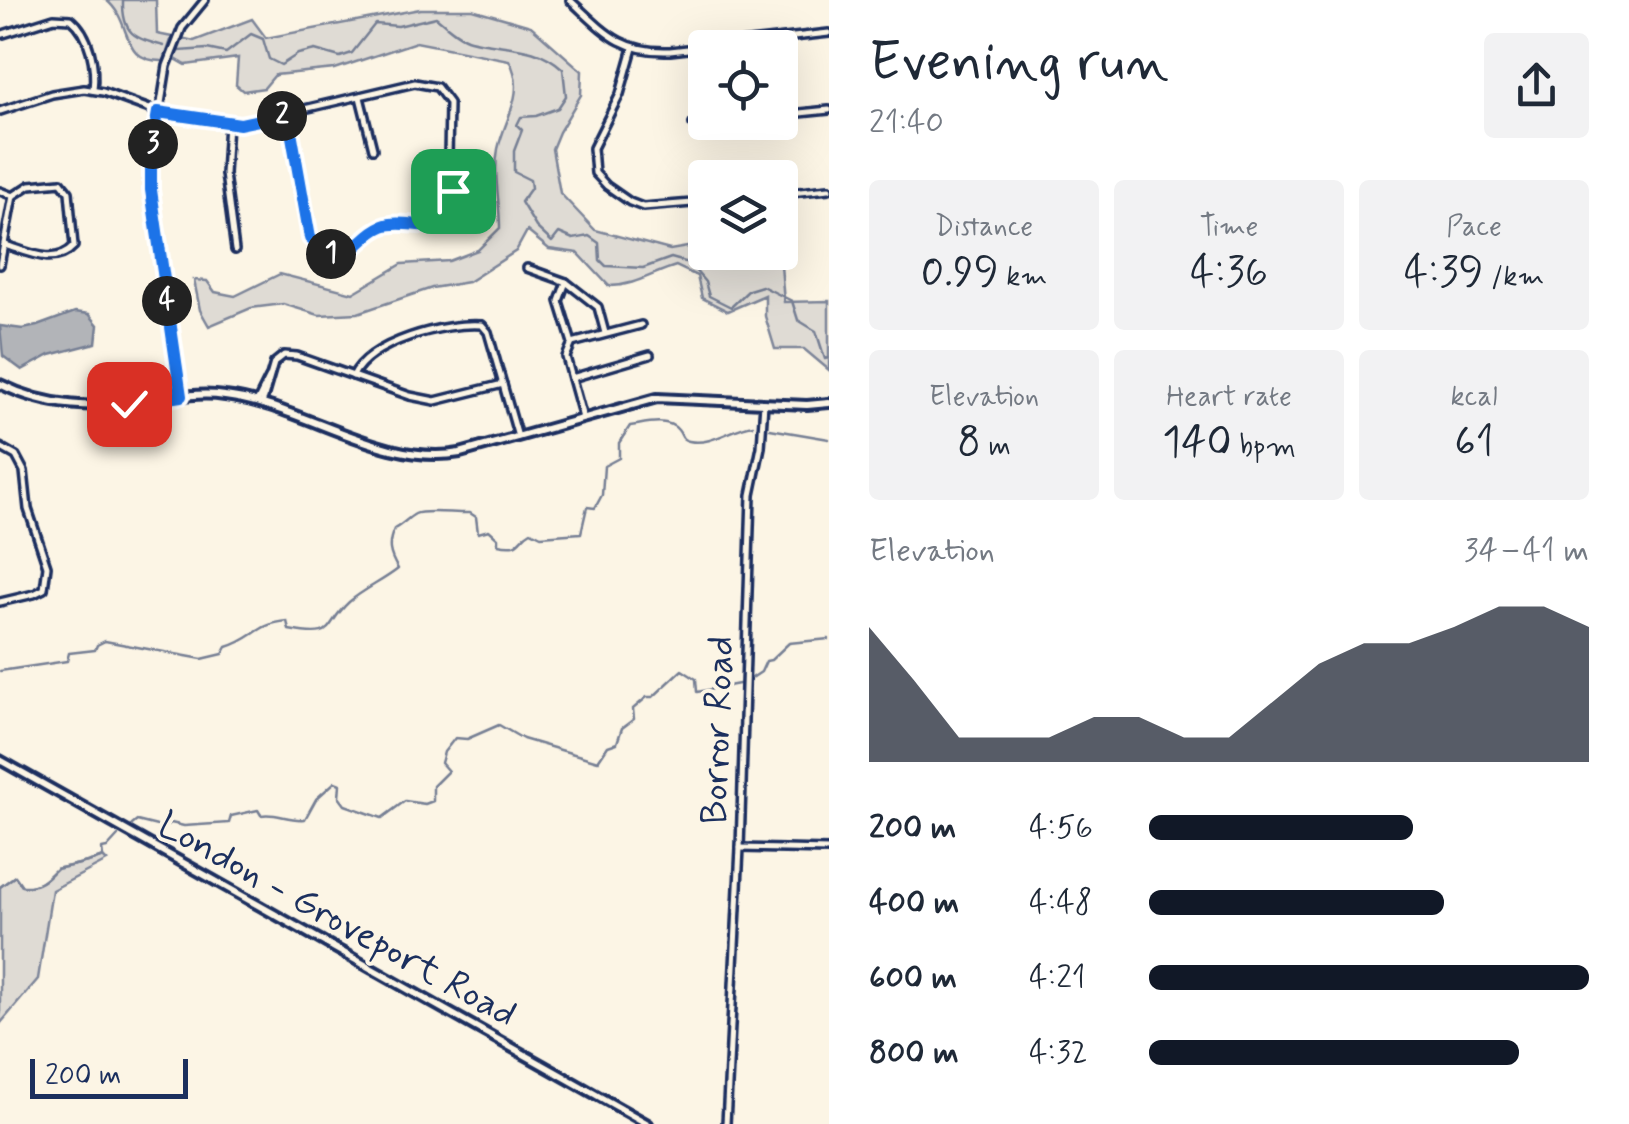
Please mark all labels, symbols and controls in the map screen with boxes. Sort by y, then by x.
text: Evening run [869,28,1169,100]
map controls [688,30,798,270]
button: locate [688,30,798,140]
button: share [1484,33,1589,138]
pin: 2 [257,91,307,141]
text: 2 [275,97,289,134]
text: 21:40 [869,102,944,144]
pin: 3 [128,119,178,169]
text: 3 [147,125,159,162]
pin [411,149,496,234]
button: layers [688,160,798,270]
icon: arrive [426,164,481,219]
text: Distance [935,209,1033,246]
text: Time [1200,209,1258,246]
text: Pace [1446,209,1502,246]
pin: 1 [306,229,356,279]
text: 1 [325,235,337,272]
text: 0.99 [921,246,999,301]
text: 4:36 [1190,246,1268,301]
text: 4:39 [1404,246,1484,301]
text: km [999,259,1047,296]
text: /km [1484,259,1544,296]
pin: 4 [142,276,192,326]
text: 4 [159,282,175,319]
pin [87,362,172,447]
icon: check [102,377,157,432]
text: Elevation [929,379,1039,416]
text: Heart rate [1166,379,1292,416]
text: kcal [1450,379,1498,416]
text: 8 [957,416,981,471]
text: 140 [1162,416,1232,471]
text: 61 [1454,416,1494,471]
text: m [981,429,1011,466]
text: bpm [1232,429,1296,466]
text: Elevation [869,530,995,572]
text: 34–41 m [1464,530,1589,572]
street label: Borror Road [691,635,746,825]
street label: London - Groveport Road [149,801,525,1039]
text: 200 m [869,807,956,849]
text: 4:56 [1029,807,1093,849]
text: 400 m [869,882,959,924]
text: 4:48 [1029,882,1092,924]
text: 600 m [869,957,957,999]
text: 4:21 [1029,957,1086,999]
text: 800 m [869,1032,959,1074]
text: 4:32 [1029,1032,1088,1074]
scale bar [30,1054,188,1098]
text: 200 m [45,1058,121,1095]

